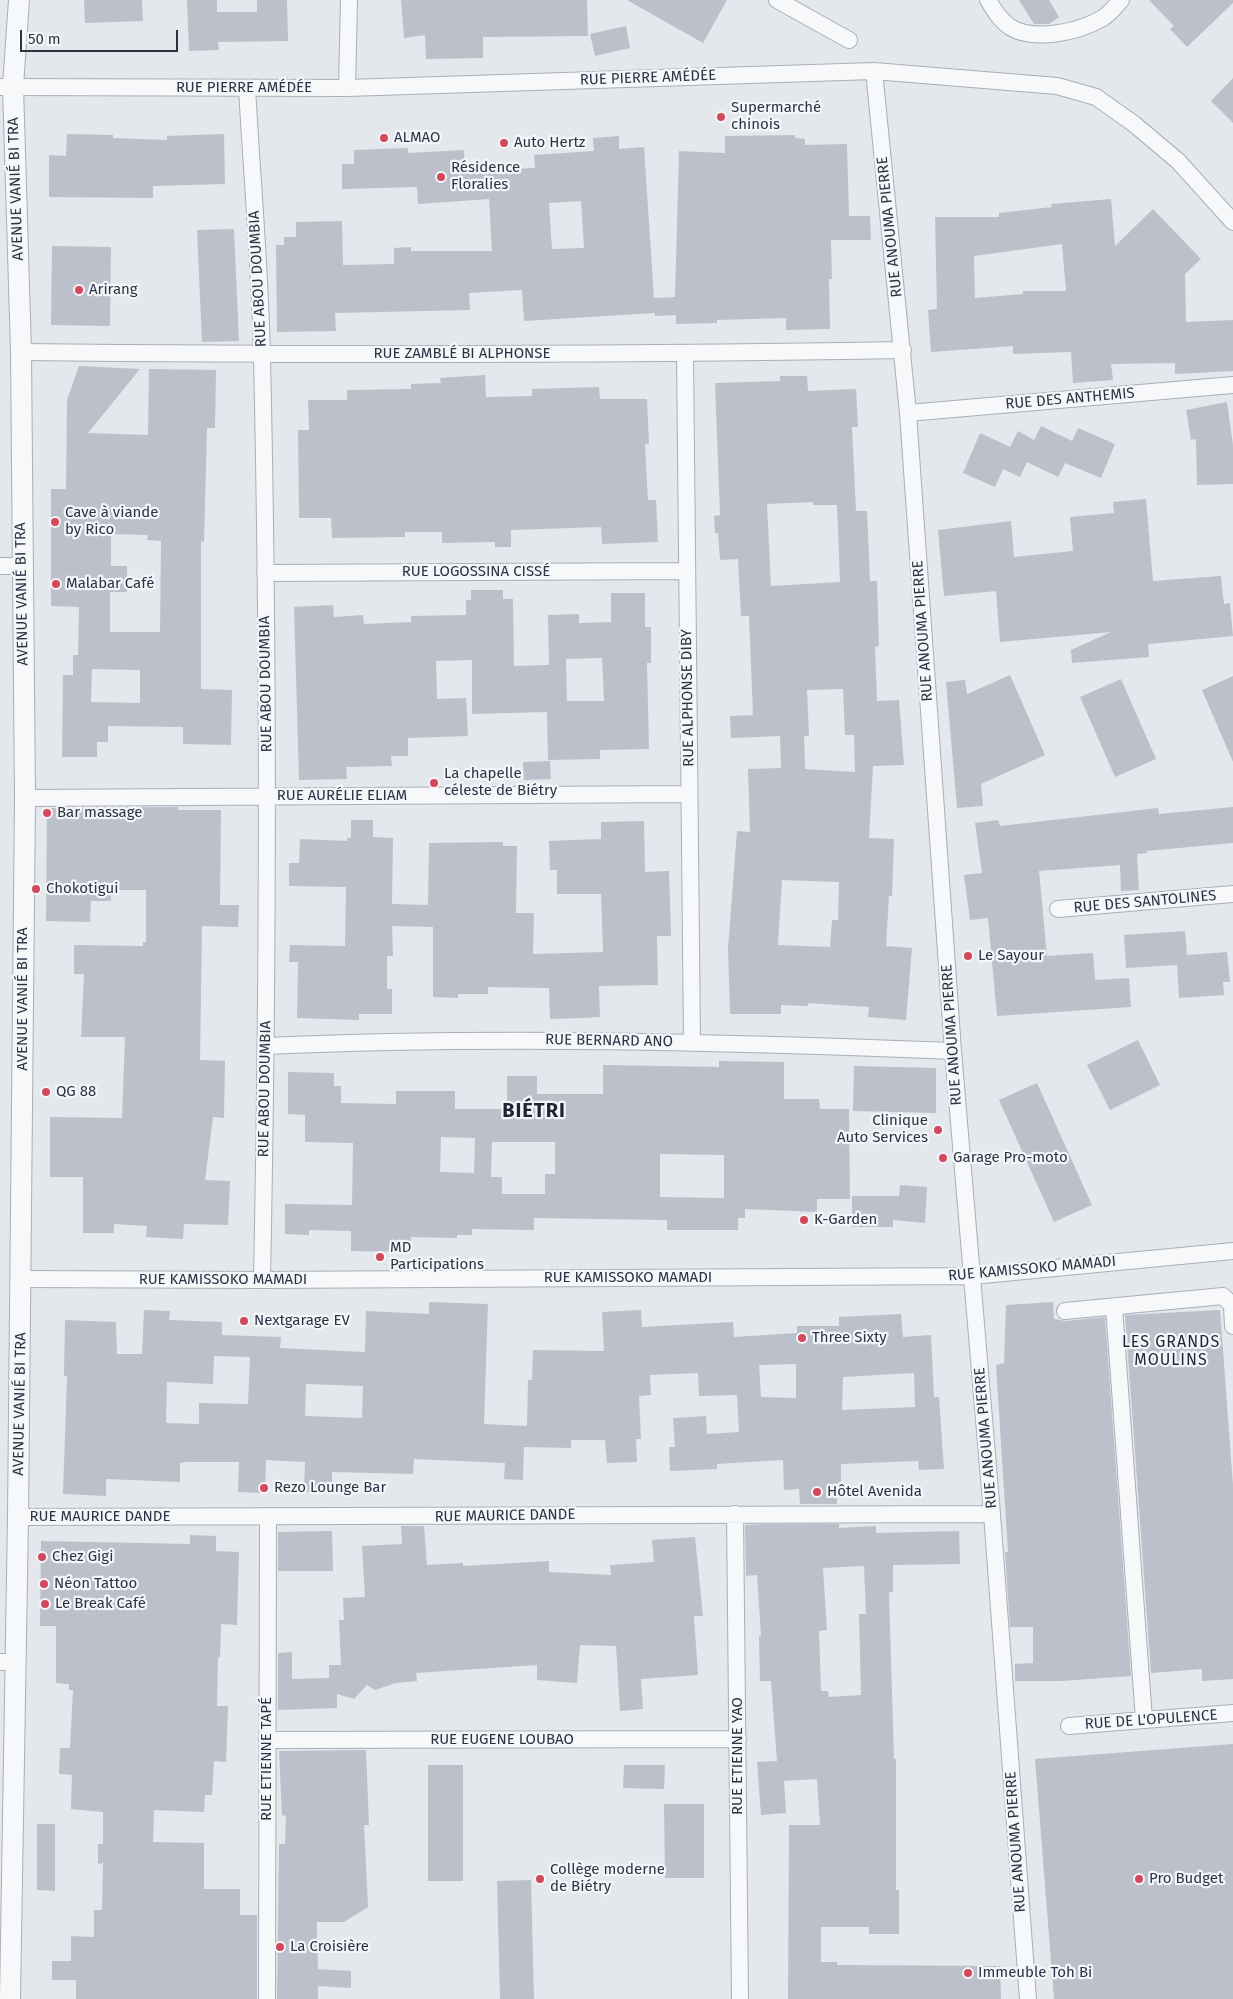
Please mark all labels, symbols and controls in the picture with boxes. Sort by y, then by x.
scale bar [22,20,180,52]
text: 50 m [28,30,61,48]
street label: RUE PIERRE AMÉDÉE [580,67,716,89]
street label: RUE PIERRE AMÉDÉE [176,79,312,97]
place label: Supermarché chinois [731,99,821,134]
marker: Supermarché chinois [715,111,727,123]
street label: AVENUE VANIÉ BI TRA [5,117,27,261]
place label: ALMAO [394,129,440,147]
marker: ALMAO [378,132,390,144]
place label: Auto Hertz [514,134,585,152]
marker: Auto Hertz [498,137,510,149]
street label: RUE ANOUMA PIERRE [874,156,906,298]
place label: Résidence Floralies [451,159,520,194]
marker: Résidence Floralies [435,171,447,183]
street label: RUE ABOU DOUMBIA [245,210,271,348]
place label: Arirang [89,281,138,299]
marker: Arirang [73,284,85,296]
street label: RUE ZAMBLÉ BI ALPHONSE [374,345,550,363]
street label: RUE DES ANTHEMIS [1005,384,1135,414]
place label: Cave à viande by Rico [65,504,158,539]
marker: Cave à viande by Rico [49,516,61,528]
street label: AVENUE VANIÉ BI TRA [12,522,32,666]
street label: RUE ANOUMA PIERRE [909,560,937,702]
street label: RUE LOGOSSINA CISSÉ [402,563,550,581]
place label: Malabar Café [66,575,154,593]
marker: Malabar Café [50,578,62,590]
street label: RUE ABOU DOUMBIA [256,616,276,752]
street label: RUE ALPHONSE DIBY [678,629,698,767]
place label: La chapelle céleste de Biétry [444,765,557,800]
marker: La chapelle céleste de Biétry [428,777,440,789]
street label: RUE AURÉLIE ELIAM [277,787,407,805]
place label: Bar massage [57,804,142,822]
marker: Bar massage [41,807,53,819]
place label: Chokotigui [46,880,118,898]
marker: Chokotigui [30,883,42,895]
street label: RUE DES SANTOLINES [1073,887,1217,917]
street label: AVENUE VANIÉ BI TRA [14,927,32,1071]
place label: Le Sayour [978,947,1044,965]
marker: Le Sayour [962,950,974,962]
street label: RUE ANOUMA PIERRE [938,964,966,1106]
street label: RUE ABOU DOUMBIA [255,1021,275,1157]
street label: RUE BERNARD ANO [545,1031,673,1051]
place label: QG 88 [56,1083,96,1101]
marker: QG 88 [40,1086,52,1098]
district label: BIÉTRI [501,1099,567,1123]
place label: Clinique Auto Services [837,1112,928,1147]
marker: Clinique Auto Services [932,1124,944,1136]
place label: Garage Pro-moto [953,1149,1068,1167]
marker: Garage Pro-moto [937,1152,949,1164]
place label: K-Garden [814,1211,877,1229]
marker: K-Garden [798,1214,810,1226]
place label: MD Participations [390,1239,484,1274]
marker: MD Participations [374,1251,386,1263]
street label: RUE KAMISSOKO MAMADI [947,1253,1117,1285]
street label: RUE KAMISSOKO MAMADI [544,1269,712,1287]
street label: RUE KAMISSOKO MAMADI [139,1271,307,1289]
place label: Nextgarage EV [254,1312,350,1330]
marker: Nextgarage EV [238,1315,250,1327]
place label: Three Sixty [812,1329,887,1347]
street label: AVENUE VANIÉ BI TRA [10,1332,30,1476]
marker: Three Sixty [796,1332,808,1344]
district label: LES GRANDS MOULINS [1121,1333,1221,1371]
street label: RUE ANOUMA PIERRE [971,1367,1001,1509]
place label: Rezo Lounge Bar [274,1479,386,1497]
marker: Rezo Lounge Bar [258,1482,270,1494]
place label: Hôtel Avenida [827,1483,922,1501]
marker: Hôtel Avenida [811,1486,823,1498]
street label: RUE MAURICE DANDE [434,1506,576,1526]
street label: RUE MAURICE DANDE [30,1508,170,1526]
place label: Chez Gigi [52,1548,113,1566]
marker: Chez Gigi [36,1551,48,1563]
place label: Néon Tattoo [54,1575,137,1593]
marker: Néon Tattoo [38,1578,50,1590]
place label: Le Break Café [55,1595,146,1613]
marker: Le Break Café [39,1598,51,1610]
street label: RUE ETIENNE TAPÉ [258,1697,276,1821]
street label: RUE ETIENNE YAO [729,1697,747,1815]
street label: RUE DE L'OPULENCE [1084,1706,1218,1734]
street label: RUE EUGENE LOUBAO [430,1731,574,1749]
street label: RUE ANOUMA PIERRE [1002,1771,1030,1913]
place label: Collège moderne de Biétry [550,1861,665,1896]
place label: Pro Budget [1149,1870,1223,1888]
marker: Collège moderne de Biétry [534,1873,546,1885]
marker: Pro Budget [1133,1873,1145,1885]
place label: La Croisière [290,1938,369,1956]
marker: La Croisière [274,1941,286,1953]
place label: Immeuble Toh Bi [978,1964,1092,1982]
marker: Immeuble Toh Bi [962,1967,974,1979]

